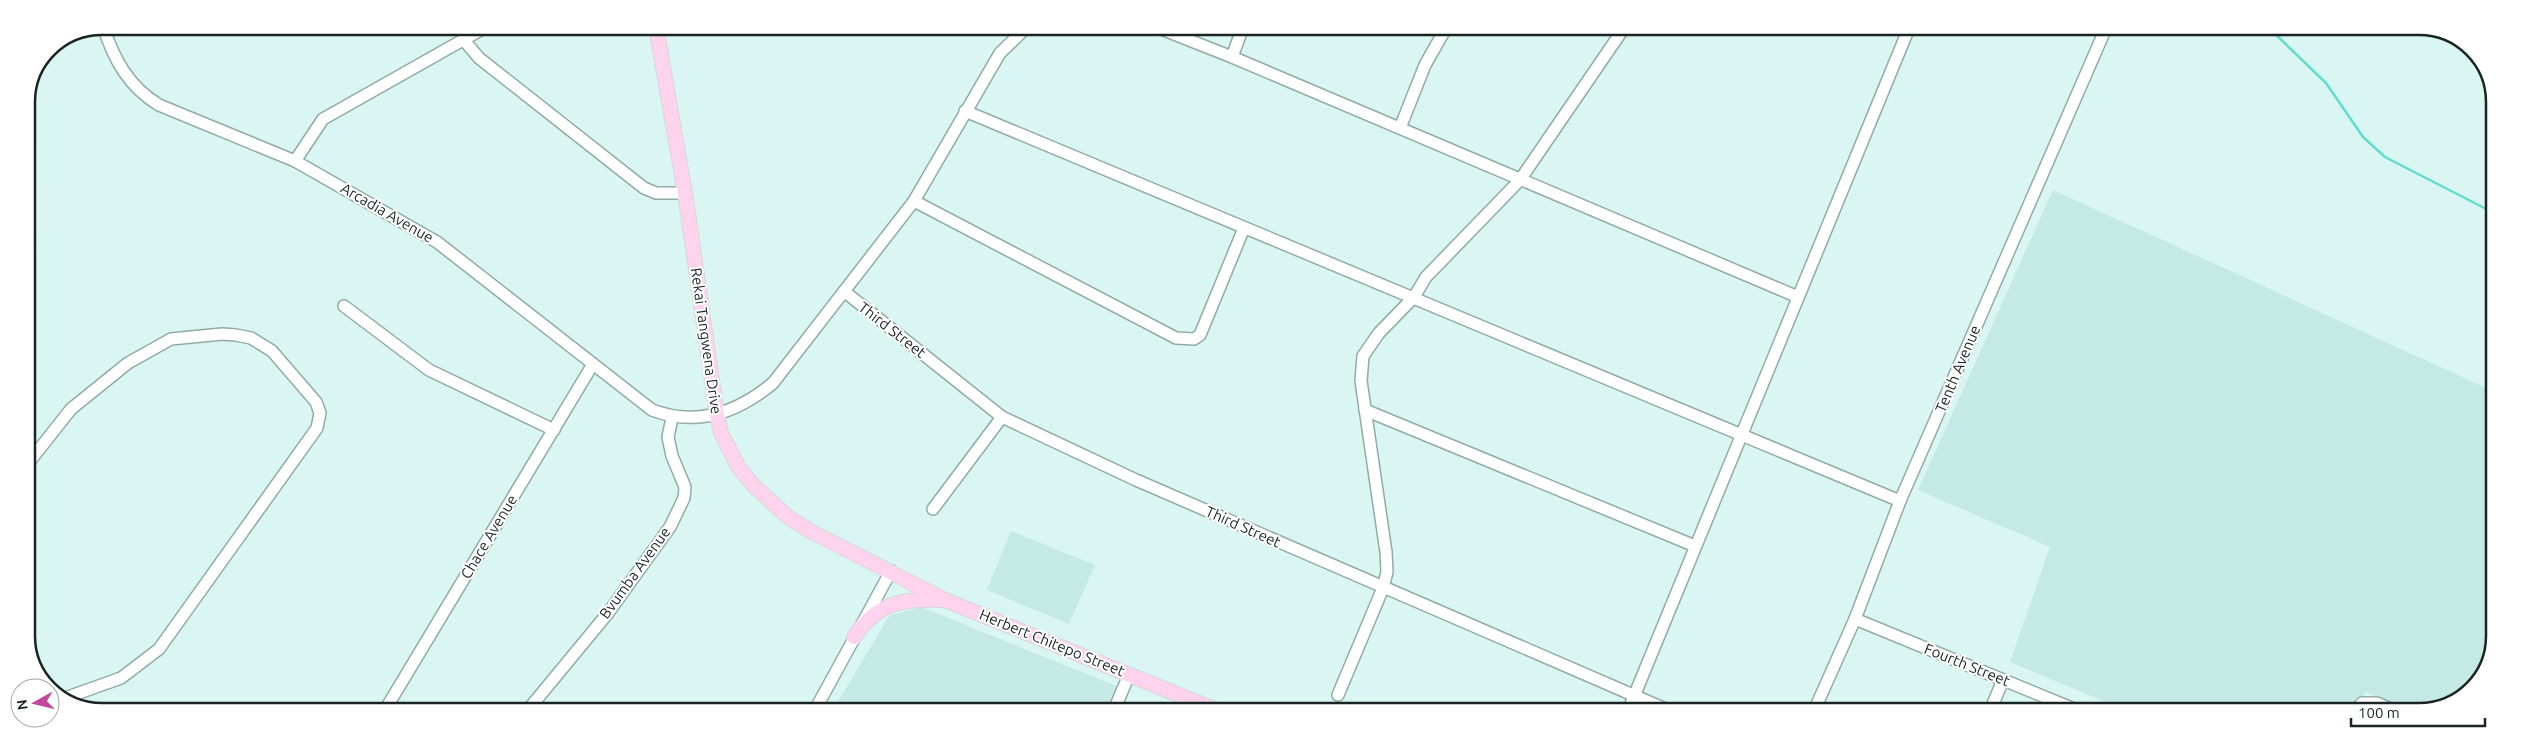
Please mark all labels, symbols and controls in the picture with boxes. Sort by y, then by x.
street label: Arcadia Avenue [338,179,437,246]
street label: Rekai Tangwena Drive [688,267,725,415]
street label: Third Street [855,298,929,361]
street label: Tenth Avenue [1932,323,1984,415]
street label: Chace Avenue [457,492,520,582]
street label: Third Street [1203,502,1283,551]
street label: Bvumba Avenue [596,524,673,622]
street label: Herbert Chitepo Street [977,606,1127,679]
street label: Fourth Street [1922,640,2012,689]
north arrow [10,678,60,728]
scale bar [2351,696,2485,728]
text: N [13,699,31,711]
text: 100 m [2358,704,2400,721]

